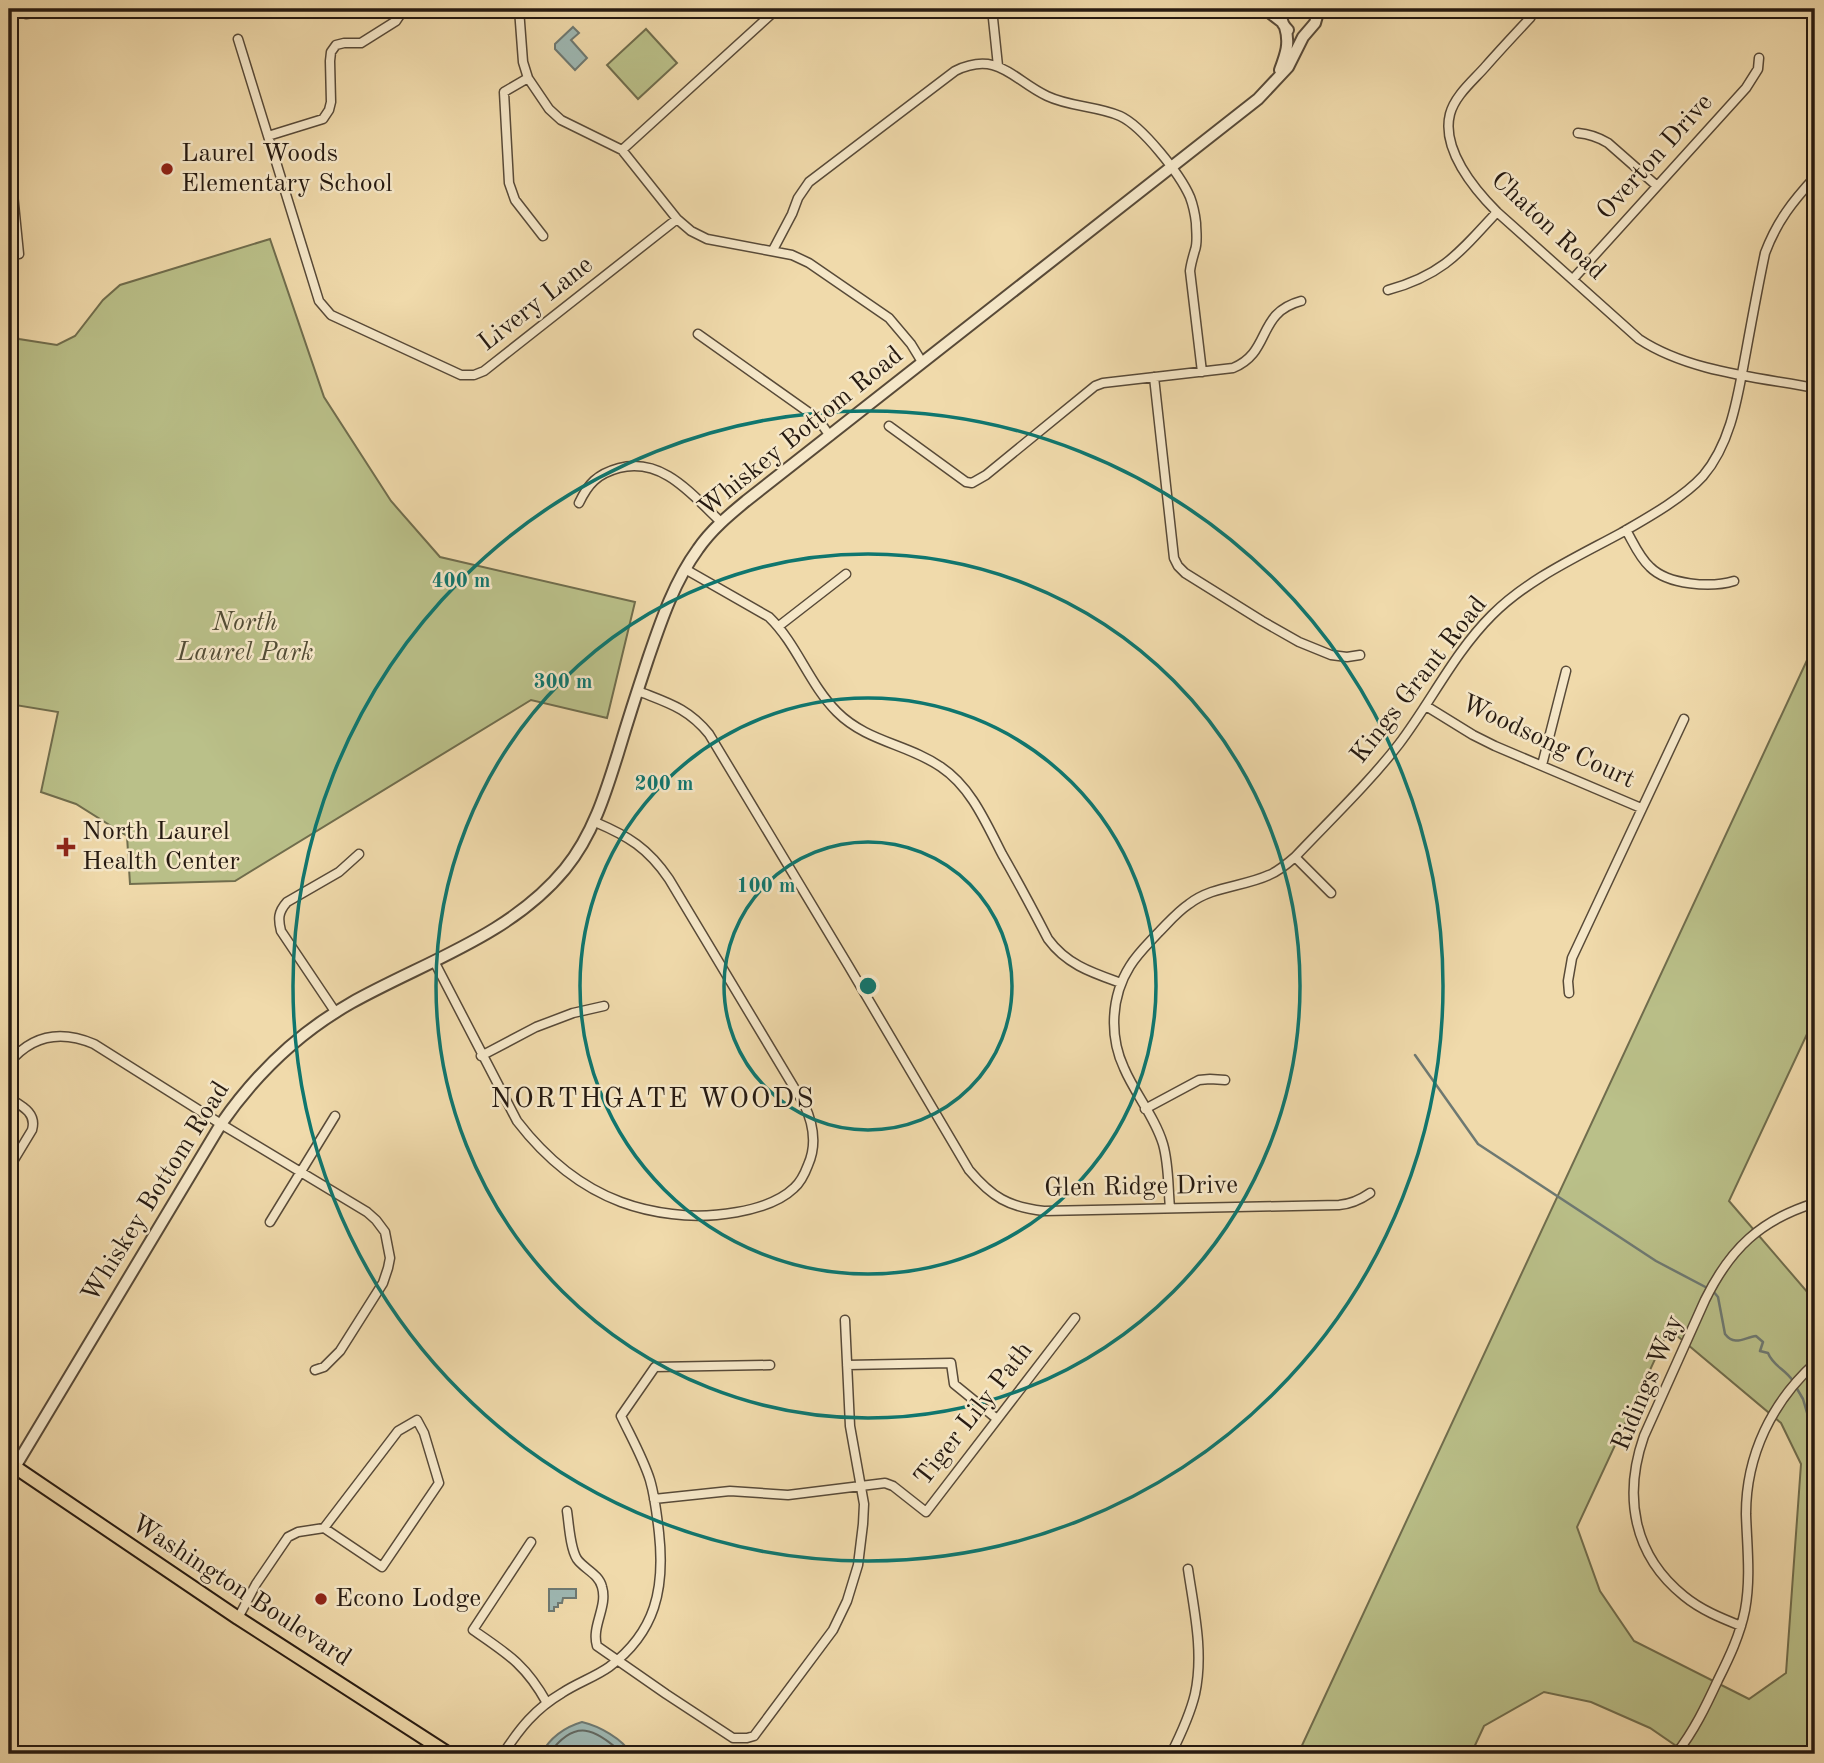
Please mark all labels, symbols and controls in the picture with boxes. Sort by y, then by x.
street label: Overton Drive [1592,89,1718,225]
place label: Laurel Woods Elementary School [181,141,393,197]
marker: Laurel Woods Elementary School [159,161,175,177]
street label: Chaton Road [1486,167,1610,285]
street label: Livery Lane [474,252,598,356]
street label: Whiskey Bottom Road [694,342,908,522]
text: 400 m [431,571,491,592]
street label: Kings Grant Road [1346,592,1492,768]
park label: North Laurel Park [176,610,313,666]
text: 300 m [533,672,593,693]
street label: Woodsong Court [1457,690,1639,794]
text: 200 m [634,774,694,795]
place label: North Laurel Health Center [82,819,240,875]
marker: North Laurel Health Center [56,837,76,857]
text: 100 m [736,876,796,897]
centre of rings [856,974,880,998]
street label: Whiskey Bottom Road [78,1077,234,1307]
district label: NORTHGATE WOODS [490,1086,816,1114]
street label: Glen Ridge Drive [1044,1172,1238,1202]
street label: Ridings Way [1608,1311,1688,1455]
street label: Tiger Lily Path [910,1337,1038,1491]
street label: Washington Boulevard [127,1510,355,1672]
place label: Econo Lodge [335,1586,481,1612]
marker: Econo Lodge [313,1591,329,1607]

